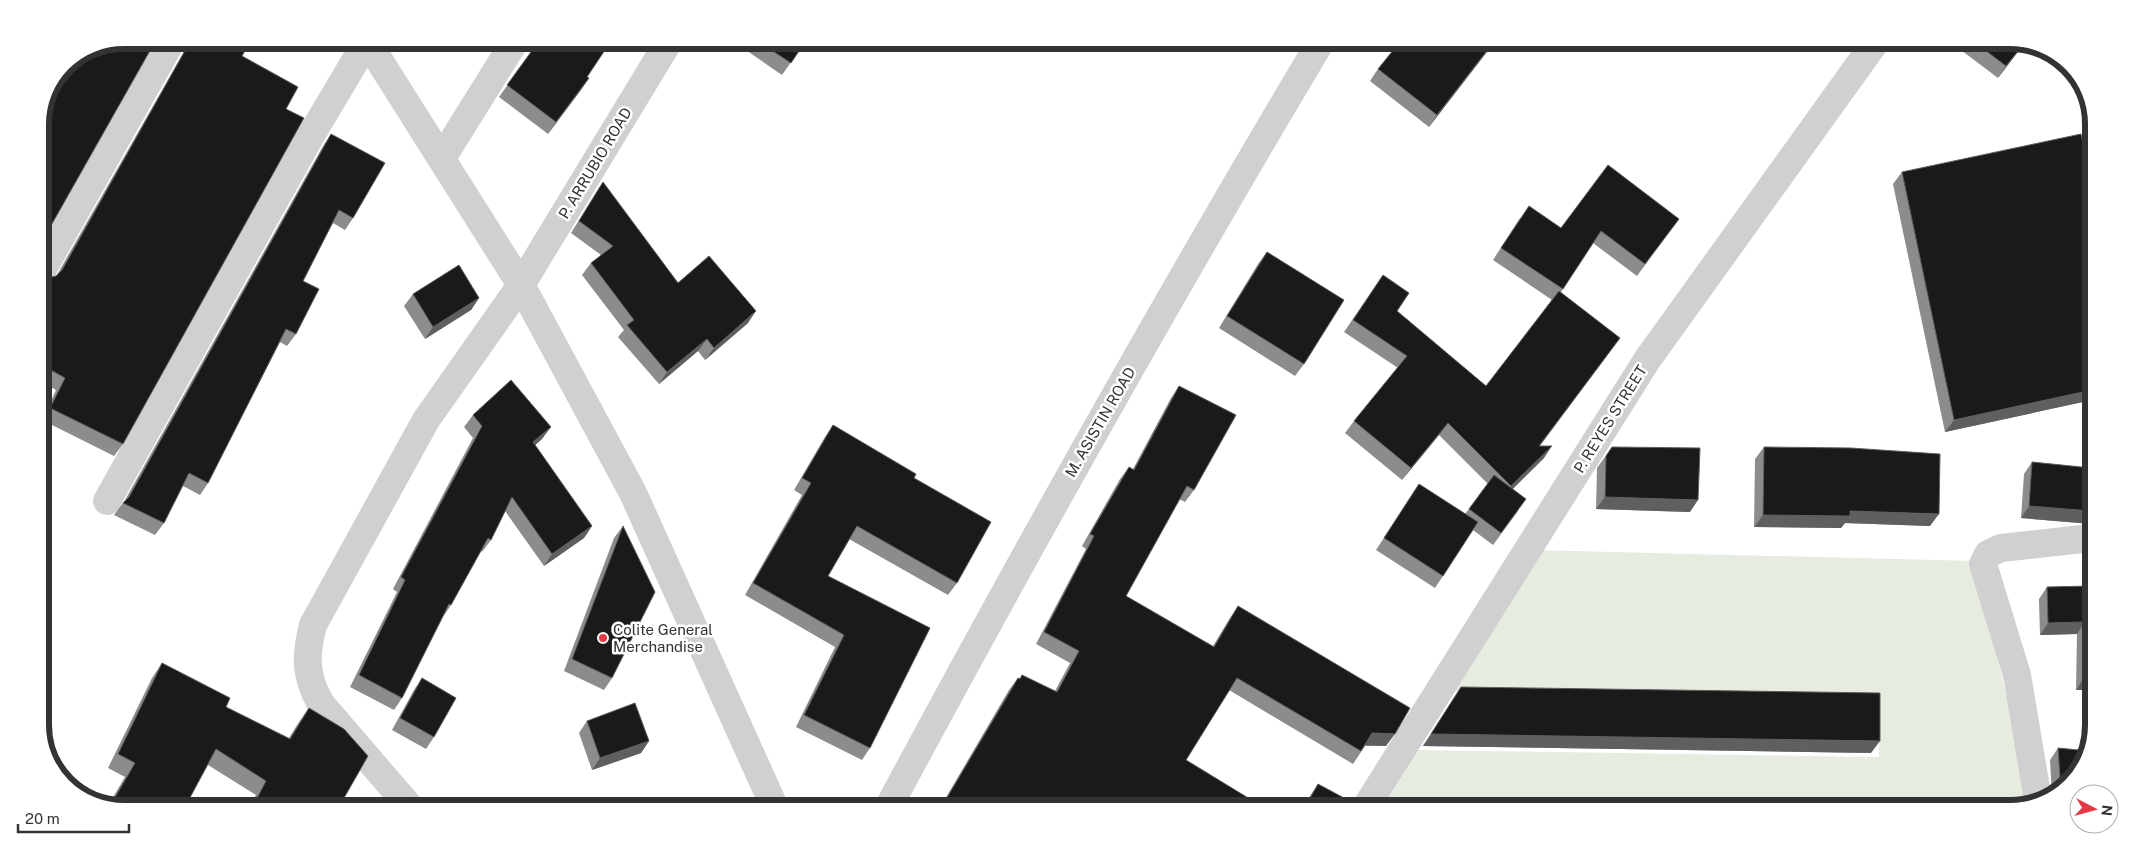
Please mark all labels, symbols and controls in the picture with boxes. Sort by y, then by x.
street label: P. ARRUBIO ROAD [555,104,635,222]
street label: P. REYES STREET [1570,362,1650,476]
street label: M. ASISTIN ROAD [1062,364,1138,480]
place label: Colite General Merchandise [613,621,713,655]
marker: Colite General Merchandise [597,632,609,644]
north arrow [2069,784,2119,834]
scale bar [18,802,129,834]
text: N [2098,804,2115,817]
text: 20 m [25,810,60,827]

